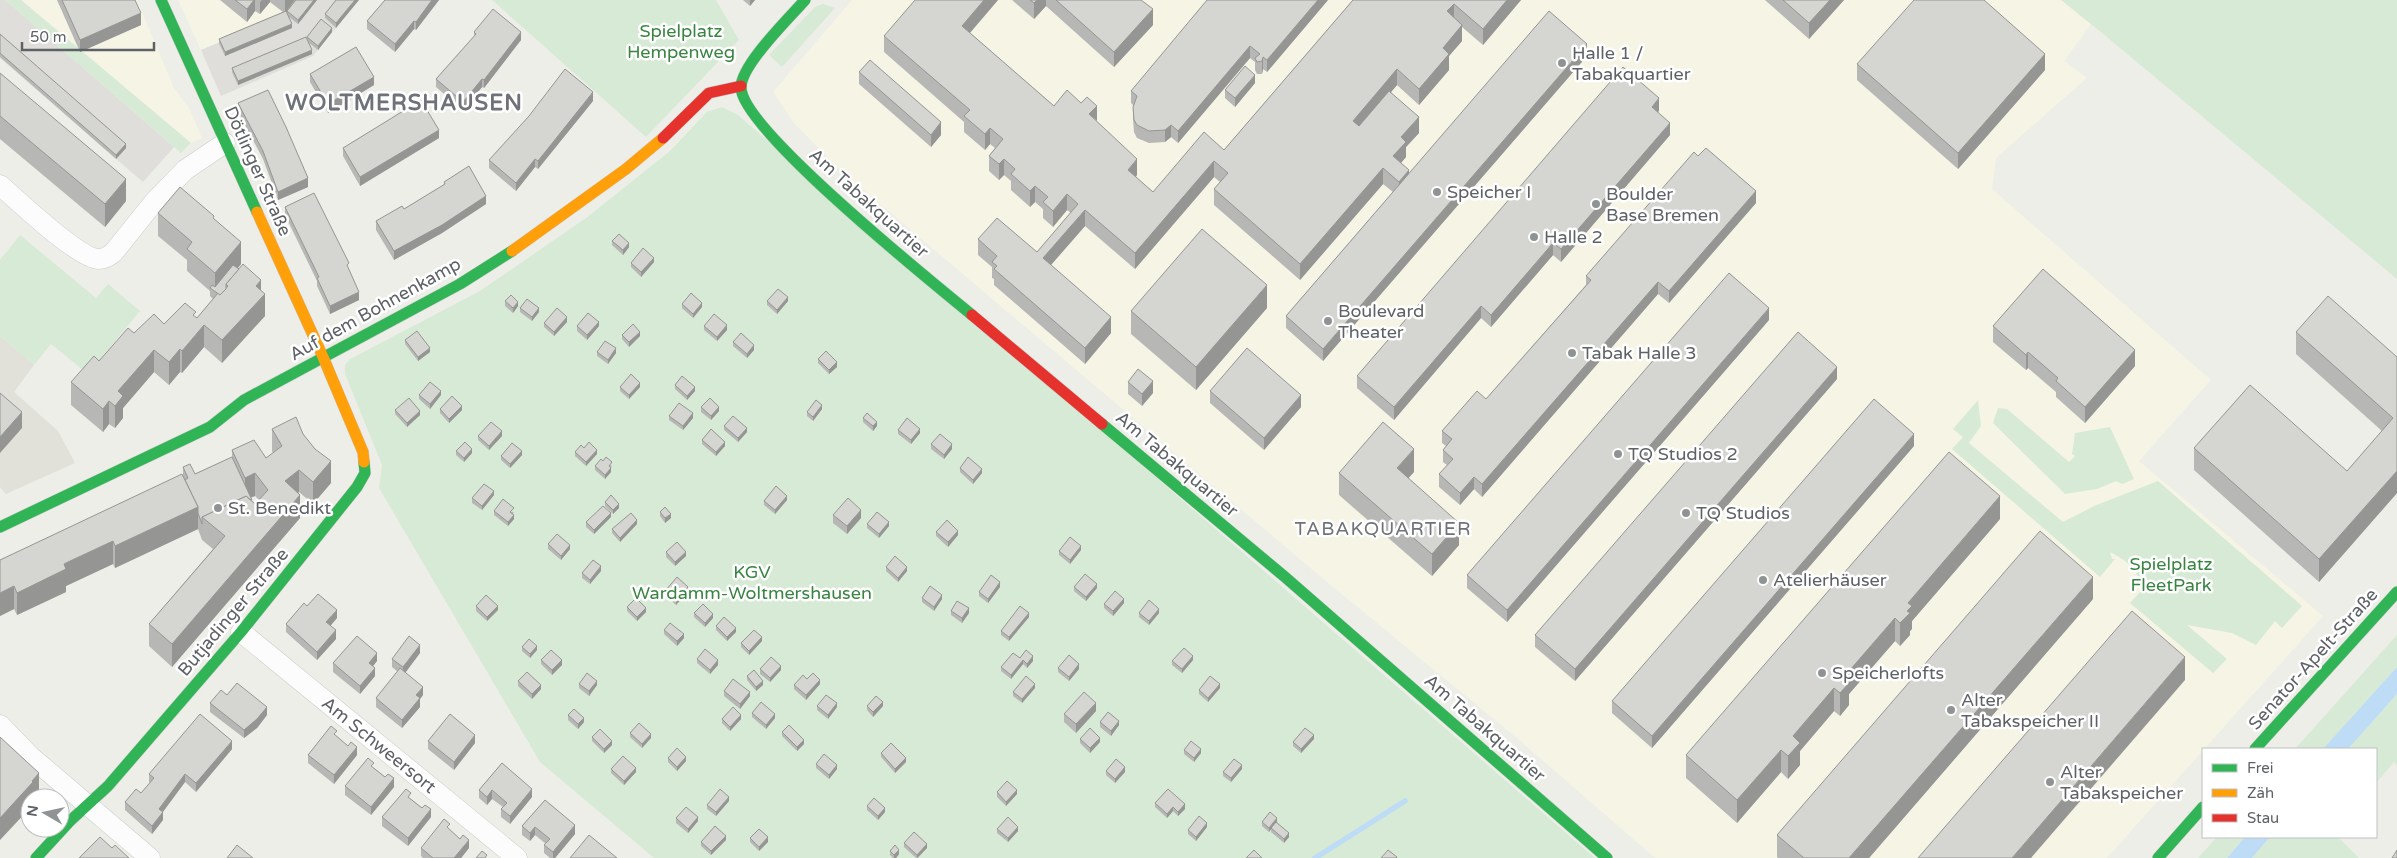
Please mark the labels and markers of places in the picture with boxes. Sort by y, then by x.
place label: Halle 1 / Tabakquartier [1572,42,1691,85]
marker: Halle 1 / Tabakquartier [1556,57,1568,69]
place label: Speicher I [1447,181,1531,203]
place label: Boulder Base Bremen [1606,183,1719,226]
marker: Speicher I [1431,186,1443,198]
marker: Boulder Base Bremen [1590,198,1602,210]
place label: Halle 2 [1544,226,1603,248]
marker: Halle 2 [1528,231,1540,243]
place label: Boulevard Theater [1338,300,1424,343]
marker: Boulevard Theater [1322,315,1334,327]
place label: Tabak Halle 3 [1582,342,1696,364]
marker: Tabak Halle 3 [1566,347,1578,359]
place label: TQ Studios 2 [1628,443,1738,465]
marker: TQ Studios 2 [1612,448,1624,460]
place label: St. Benedikt [228,497,331,519]
marker: St. Benedikt [212,502,224,514]
place label: TQ Studios [1696,502,1790,524]
marker: TQ Studios [1680,507,1692,519]
place label: Atelierhäuser [1773,569,1887,591]
marker: Atelierhäuser [1757,574,1769,586]
place label: Speicherlofts [1832,662,1944,684]
marker: Speicherlofts [1816,667,1828,679]
place label: Alter Tabakspeicher II [1961,689,2099,732]
marker: Alter Tabakspeicher II [1945,704,1957,716]
place label: Alter Tabakspeicher [2060,761,2183,804]
marker: Alter Tabakspeicher [2044,776,2056,788]

